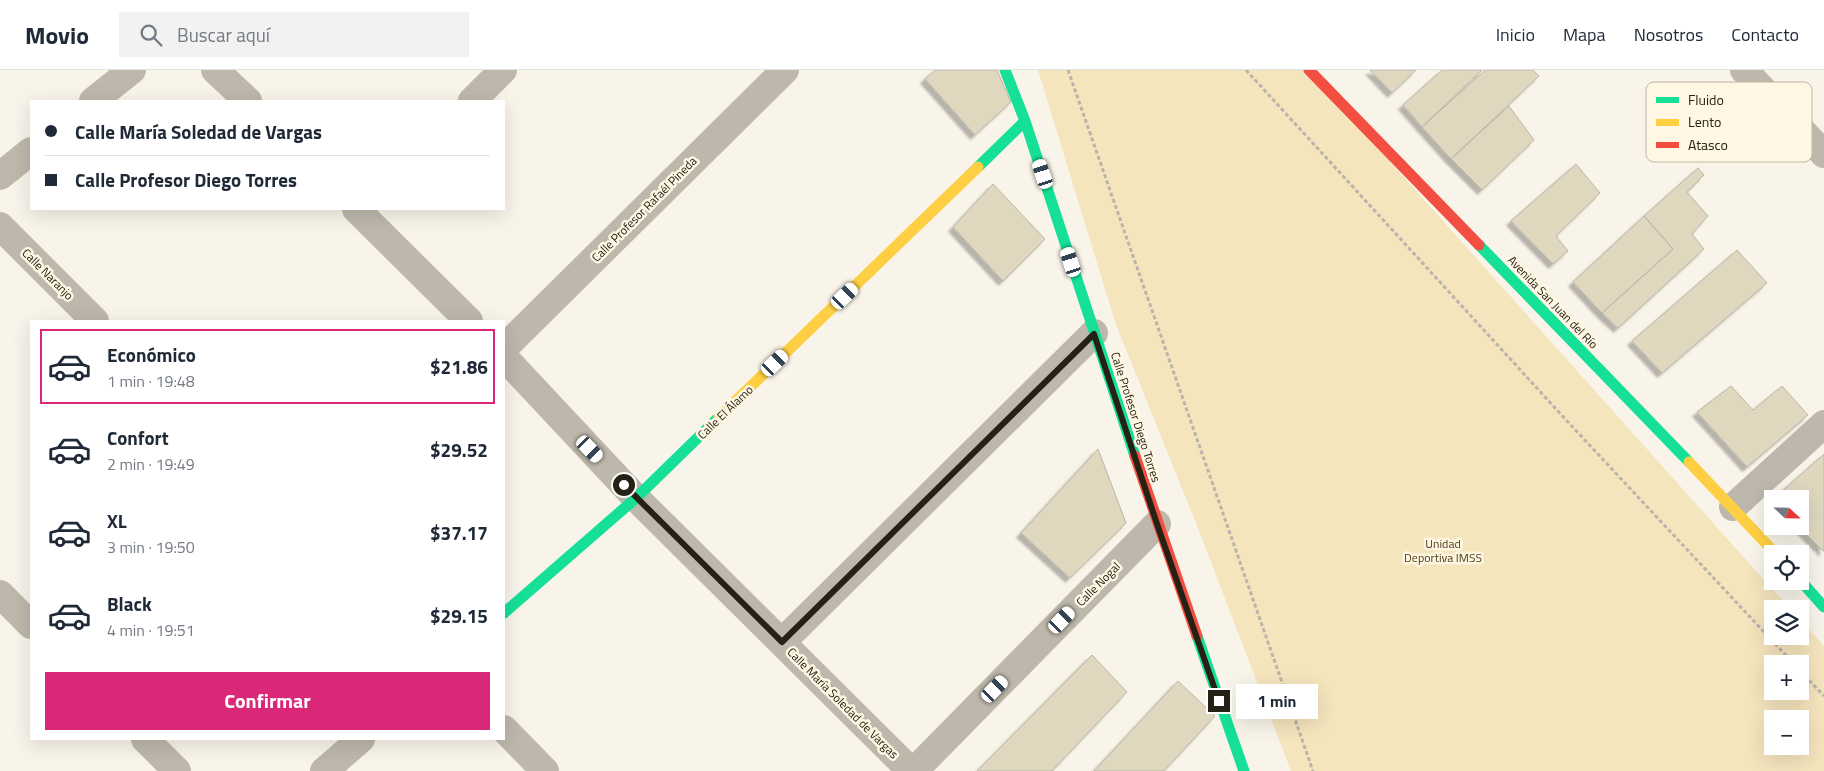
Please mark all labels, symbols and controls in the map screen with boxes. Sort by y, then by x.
search box [119,12,469,57]
text: Movio [25,17,89,53]
text: Buscar aquí [177,20,270,49]
icon: search [137,21,165,49]
text: Inicio [1496,21,1535,48]
text: Mapa [1563,21,1606,48]
text: Nosotros [1634,21,1703,48]
text: Contacto [1731,21,1799,48]
legend [1646,82,1812,162]
text: Fluido [1688,89,1724,110]
text: Lento [1688,111,1722,132]
text: Calle María Soledad de Vargas [75,117,322,146]
text: Atasco [1688,134,1728,155]
street label: Calle Profesor Rafaél Pineda [587,152,701,266]
car [1031,157,1054,191]
text: Calle Profesor Diego Torres [75,165,297,194]
street label: Calle Naranjo [18,244,78,304]
car [1059,245,1082,279]
street label: Avenida San Juan del Río [1503,251,1603,353]
car [828,280,861,312]
text: Económico [107,340,196,369]
icon: car [47,344,92,389]
car [758,347,791,379]
street label: Calle Profesor Diego Torres [1106,349,1166,485]
text: $21.86 [430,352,488,381]
text: 1 min · 19:48 [107,369,195,393]
street label: Calle El Álamo [693,380,757,444]
text: Confort [107,423,169,452]
icon: car [47,427,92,472]
car [574,433,605,465]
text: $29.52 [430,435,488,464]
text: 2 min · 19:49 [107,452,195,476]
route start [613,474,635,496]
north arrow [1764,490,1809,535]
map controls [1764,490,1809,755]
text: XL [107,506,127,535]
icon: car [47,510,92,555]
text: $37.17 [430,518,488,547]
park label: Unidad Deportiva IMSS [1404,534,1482,567]
text: 3 min · 19:50 [107,535,195,559]
button: locate [1764,545,1809,590]
street label: Calle Nogal [1071,557,1125,611]
text: Black [107,589,152,618]
icon: car [47,593,92,638]
button: layers [1764,600,1809,645]
text: $29.15 [430,601,488,630]
car [1046,604,1077,636]
text: 4 min · 19:51 [107,618,195,642]
street label: Calle María Soledad de Vargas [783,643,903,763]
button: + [1764,655,1809,700]
button: Confirmar [45,672,490,730]
car [979,673,1010,705]
callout: 1 min [1236,684,1319,718]
text: 1 min [1258,689,1296,713]
route end [1208,690,1230,712]
button: − [1764,710,1809,755]

